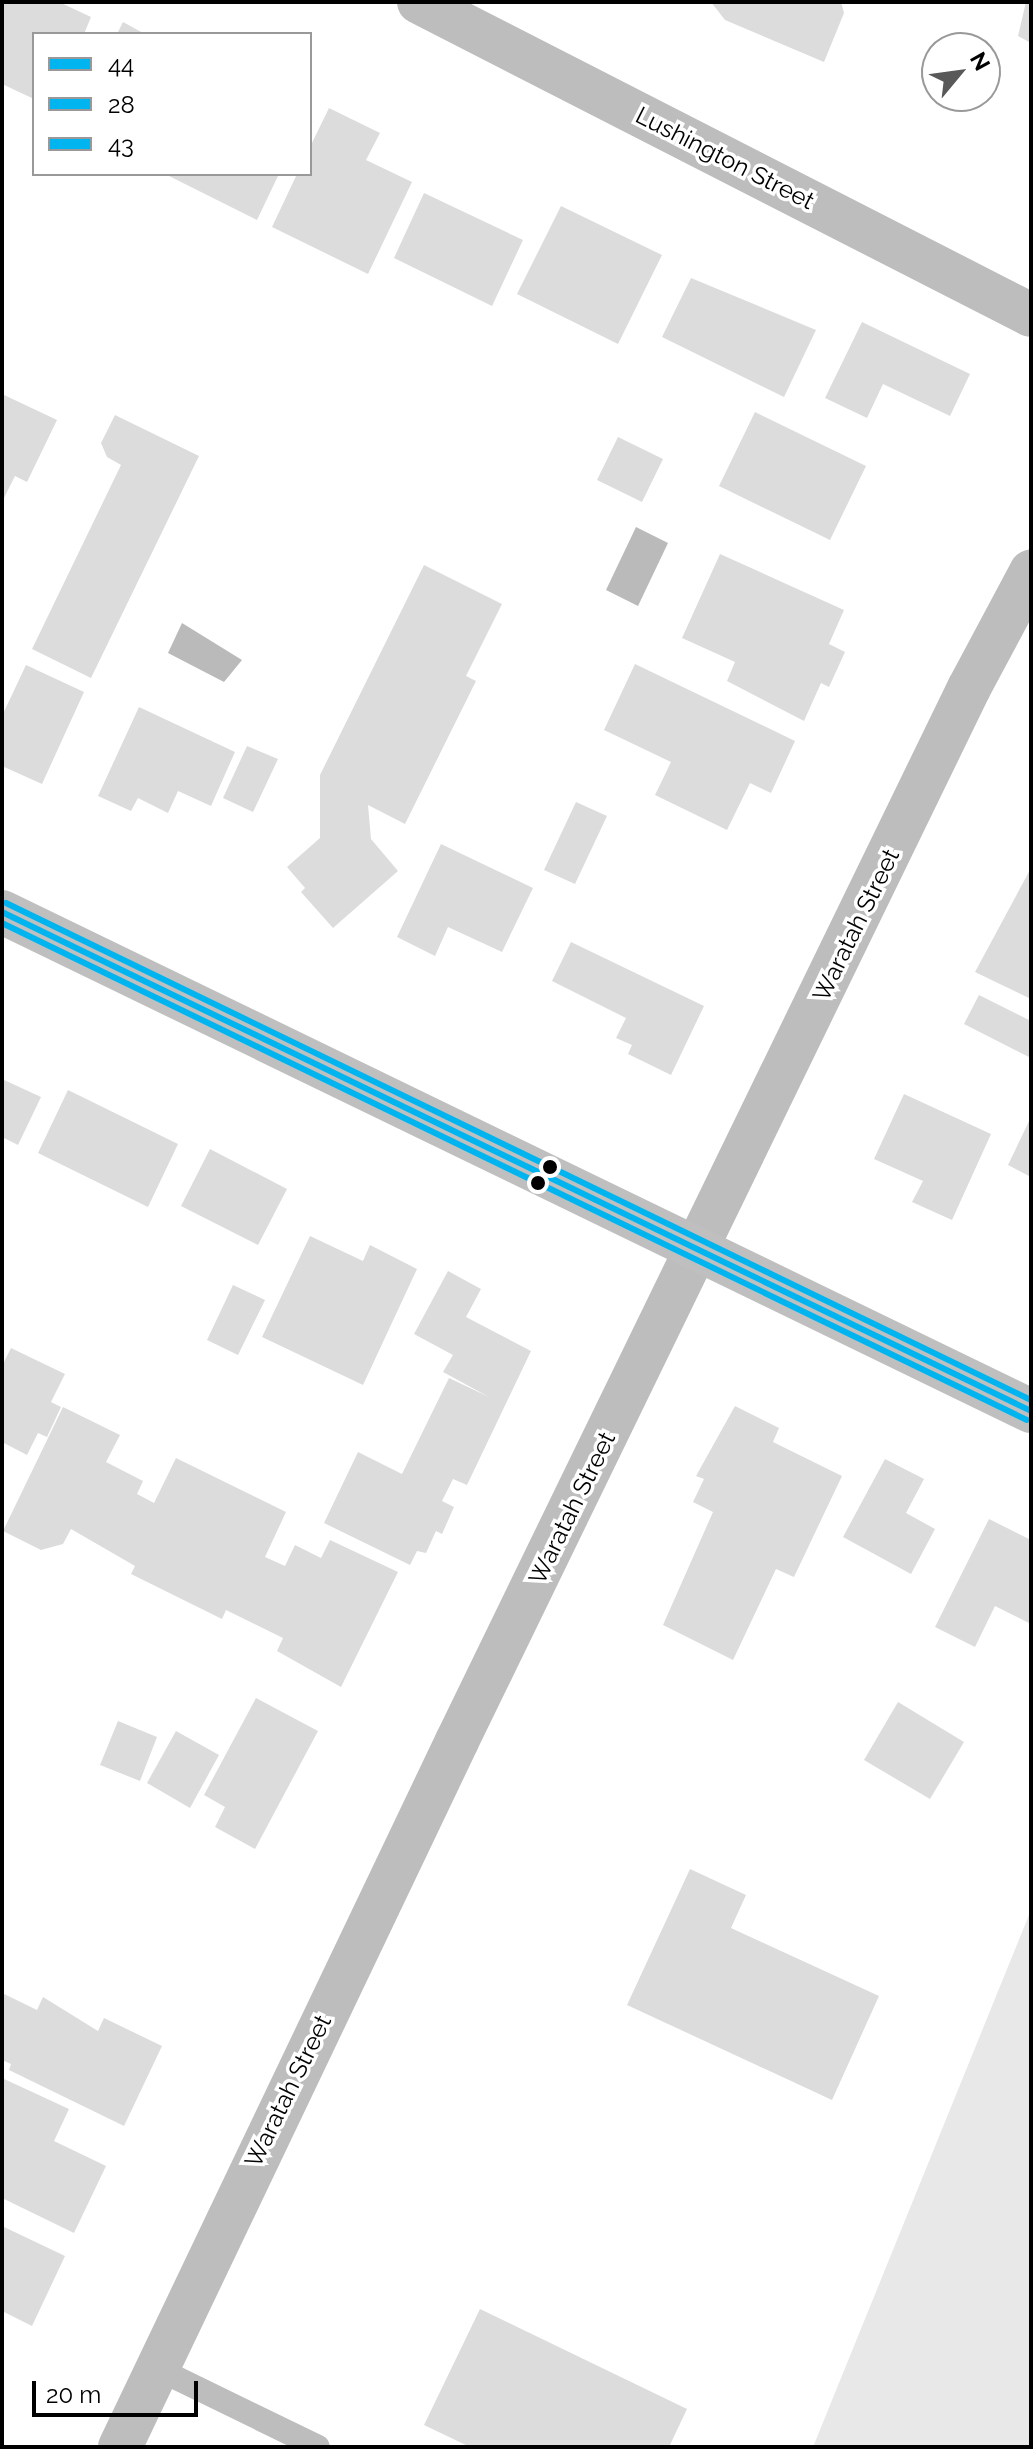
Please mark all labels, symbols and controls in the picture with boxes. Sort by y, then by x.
legend [32,32,312,176]
north arrow [921,32,1001,112]
text: N [965,48,996,75]
text: 44 [108,50,134,79]
text: 28 [108,90,135,119]
street label: Lushington Street [631,101,819,215]
text: 43 [108,130,134,159]
street label: Waratah Street [807,844,905,1006]
unlabelled marker [542,1159,558,1175]
unlabelled marker [530,1175,546,1191]
street label: Waratah Street [523,1427,621,1589]
street label: Waratah Street [239,2010,337,2172]
scale bar [36,2365,202,2415]
text: 20 m [46,2380,101,2409]

